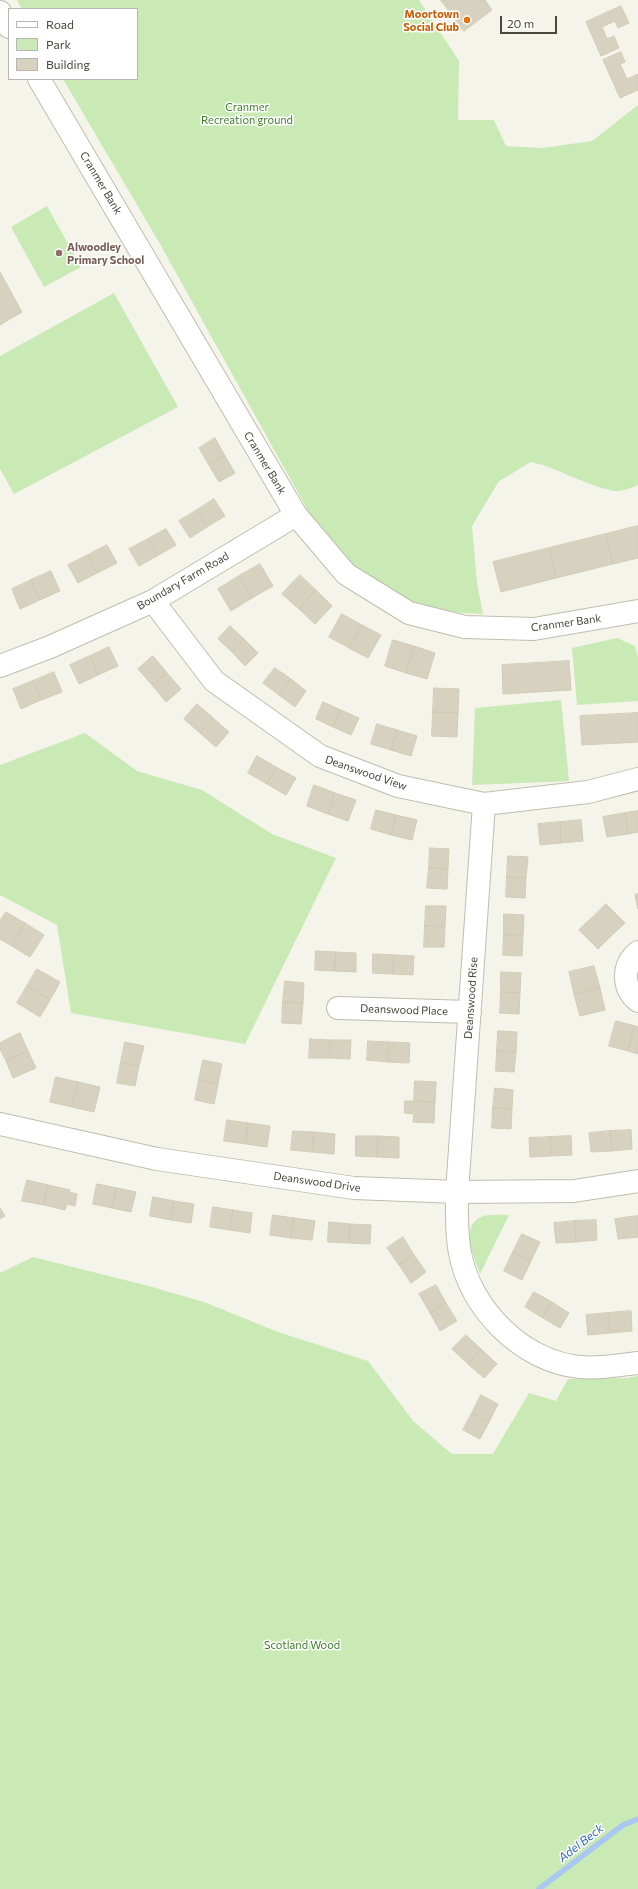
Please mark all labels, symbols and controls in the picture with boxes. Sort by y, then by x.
place label: Moortown Social Club [403,7,459,33]
legend [8,8,138,80]
scale bar [502,8,559,34]
marker: Moortown Social Club [462,15,472,25]
text: 20 m [507,16,534,30]
text: Road [46,17,74,31]
text: Park [46,37,71,51]
text: Building [46,57,90,71]
park label: Cranmer Recreation ground [201,100,293,126]
street label: Cranmer Bank [77,149,125,217]
place label: Alwoodley Primary School [67,240,144,266]
marker: Alwoodley Primary School [54,248,64,258]
street label: Cranmer Bank [241,429,289,497]
street label: Boundary Farm Road [135,549,231,613]
street label: Cranmer Bank [530,612,602,634]
street label: Deanswood View [323,753,409,793]
street label: Deanswood Rise [462,957,480,1039]
street label: Deanswood Place [360,1002,448,1018]
street label: Deanswood Drive [273,1169,361,1195]
park label: Scotland Wood [264,1638,340,1652]
water label: Adel Beck [556,1821,606,1865]

